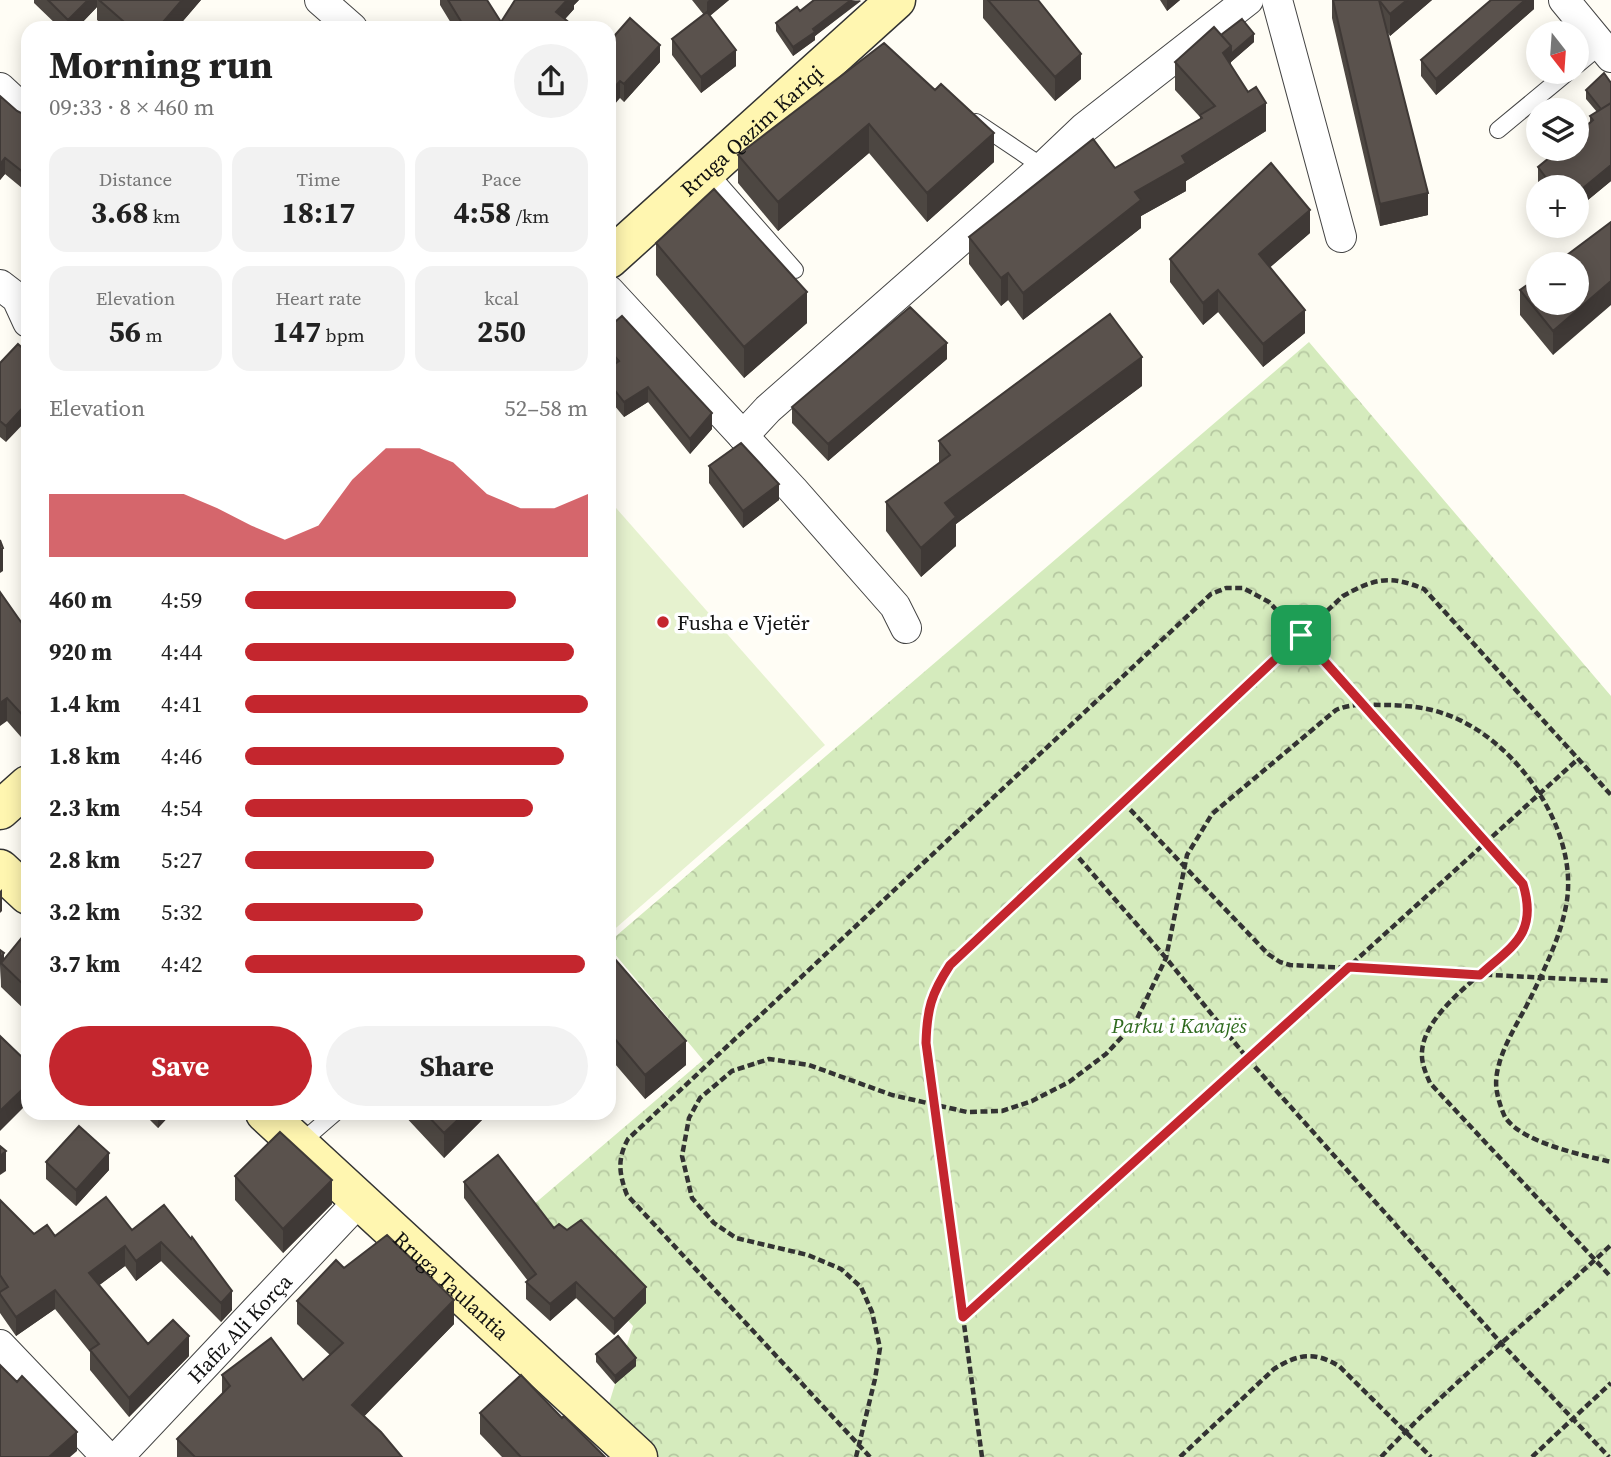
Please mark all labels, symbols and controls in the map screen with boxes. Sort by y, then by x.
north arrow [1526,21,1589,84]
map controls [1526,21,1589,315]
text: Morning run [49,39,273,91]
button: share [514,44,588,118]
street label: Rruga Qazim Kariqi [674,58,829,203]
text: 09:33 · 8 × 460 m [49,91,215,123]
button: layers [1526,98,1589,161]
text: Distance [99,166,172,192]
text: Time [297,166,340,192]
text: Pace [482,166,521,192]
button: + [1526,175,1589,238]
text: 3.68 [91,192,148,233]
text: 18:17 [281,192,356,233]
text: 4:58 [454,192,511,233]
text: km [148,203,180,229]
text: /km [511,203,550,229]
button: − [1526,252,1589,315]
text: Elevation [96,285,175,311]
text: Heart rate [275,285,362,311]
text: kcal [484,285,519,311]
text: 56 [108,311,141,352]
text: 147 [272,311,321,352]
text: 250 [477,311,526,352]
text: m [141,322,163,348]
text: bpm [321,322,365,348]
text: Elevation [49,392,145,424]
text: 52–58 m [504,392,588,424]
text: 460 m [49,584,112,616]
text: 4:59 [161,584,202,616]
pin [1271,605,1331,665]
place label: Fusha e Vjetër [677,608,810,637]
marker: Fusha e Vjetër [655,614,671,630]
icon: arrive [1282,616,1320,654]
text: 920 m [49,636,112,668]
text: 4:44 [161,636,202,668]
text: 1.4 km [49,688,120,720]
text: 4:41 [161,688,202,720]
text: 1.8 km [49,740,120,772]
text: 4:46 [161,740,202,772]
text: 2.3 km [49,792,120,824]
text: 4:54 [161,792,202,824]
text: 2.8 km [49,844,120,876]
text: 5:27 [161,844,202,876]
text: 3.2 km [49,896,120,928]
text: 5:32 [161,896,202,928]
text: 3.7 km [49,948,120,980]
text: 4:42 [161,948,202,980]
park label: Parku i Kavajës [1111,1011,1247,1040]
button: Save [49,1026,312,1106]
button: Share [326,1026,588,1106]
street label: Rruga Taulantia [387,1224,516,1346]
street label: Hafiz Ali Korça [181,1267,298,1389]

